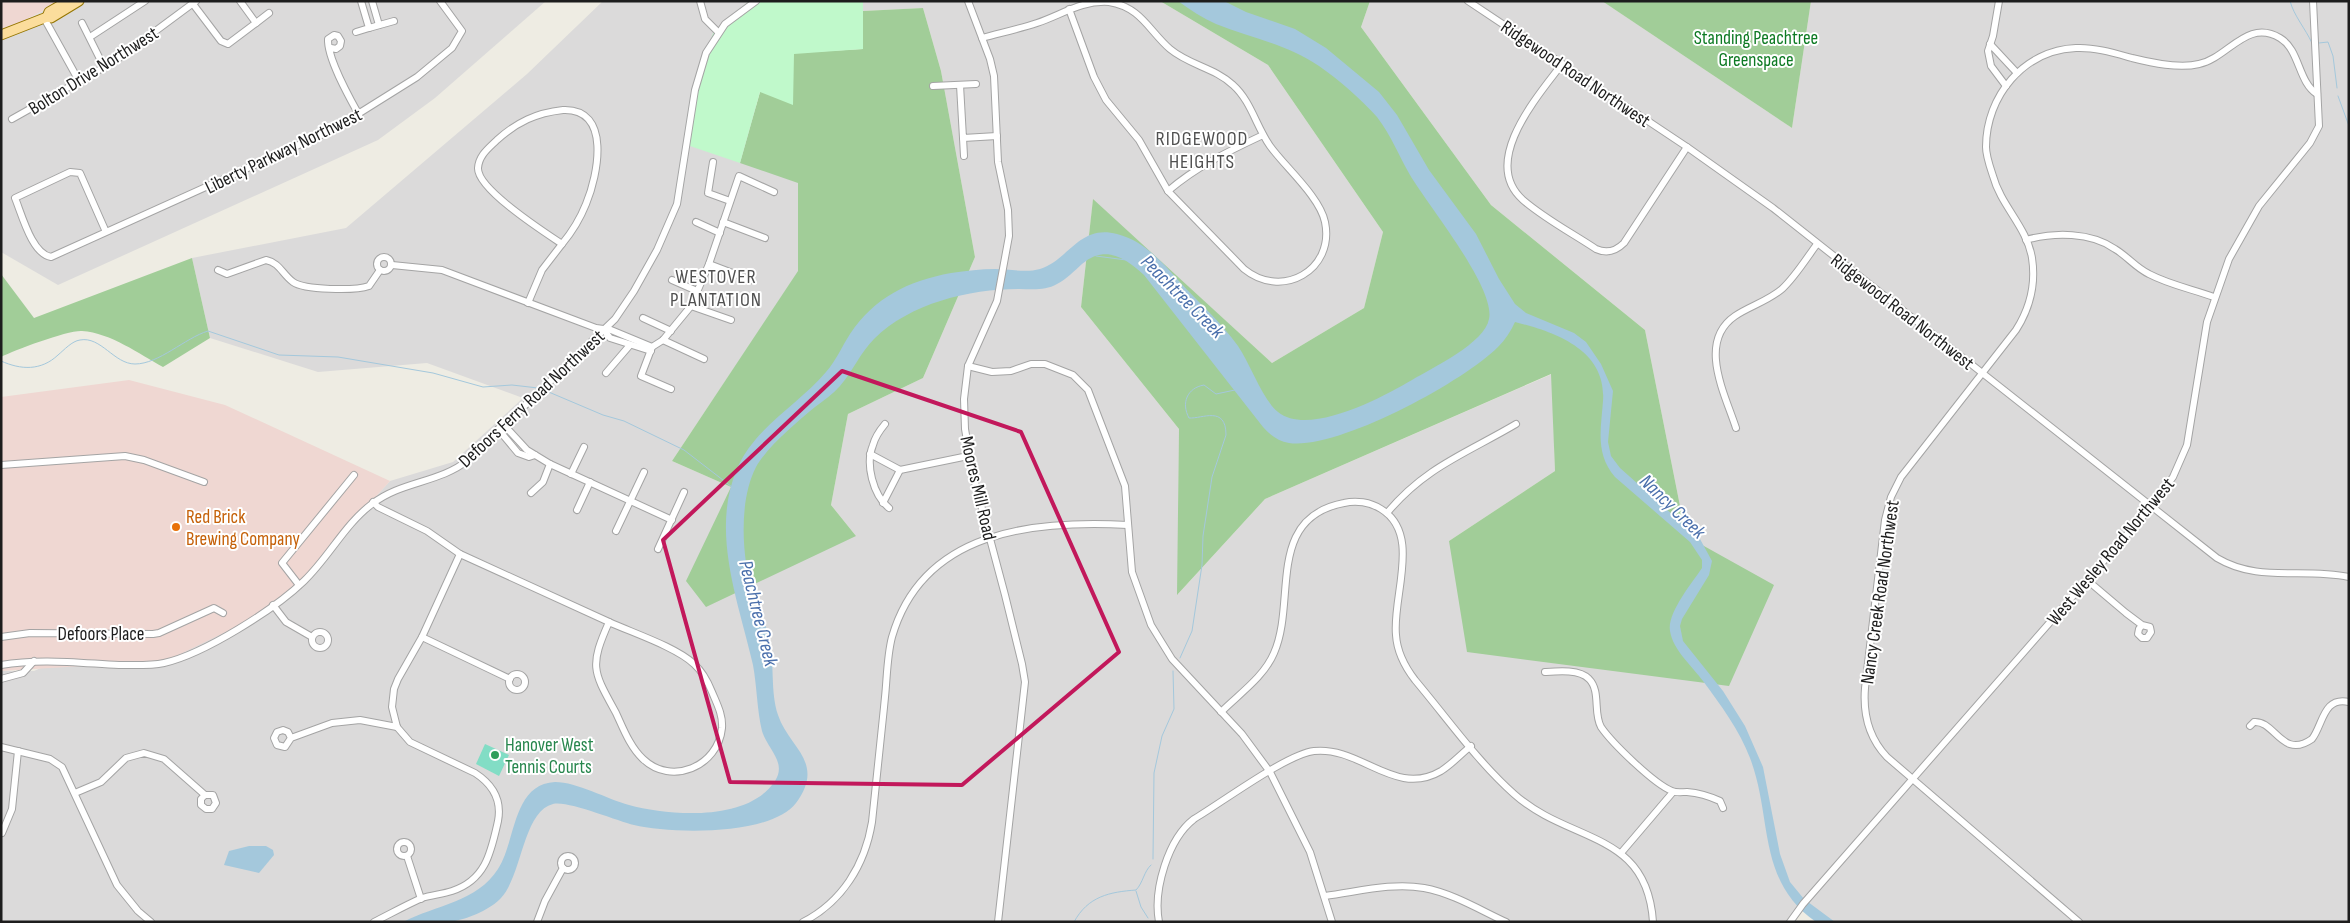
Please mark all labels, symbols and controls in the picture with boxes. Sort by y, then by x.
street label: Ridgewood Road Northwest [1496,16,1654,133]
street label: Bolton Drive Northwest [25,22,163,120]
park label: Standing Peachtree Greenspace [1694,27,1818,72]
street label: Liberty Parkway Northwest [201,103,366,199]
district label: RIDGEWOOD HEIGHTS [1156,127,1248,174]
street label: Ridgewood Road Northwest [1826,249,1978,375]
water label: Peachtree Creek [1136,250,1229,344]
district label: WESTOVER PLANTATION [670,265,762,312]
street label: Defoors Ferry Road Northwest [454,325,610,473]
street label: Moores Mill Road [954,434,1001,543]
water label: Nancy Creek [1634,469,1711,544]
street label: West Wesley Road Northwest [2043,473,2180,631]
street label: Nancy Creek Road Northwest [1856,499,1905,686]
place label: Red Brick Brewing Company [186,506,300,551]
marker: Red Brick Brewing Company [170,521,182,533]
water label: Peachtree Creek [733,558,783,669]
street label: Defoors Place [58,623,144,646]
place label: Hanover West Tennis Courts [505,734,594,779]
marker: Hanover West Tennis Courts [489,749,501,761]

